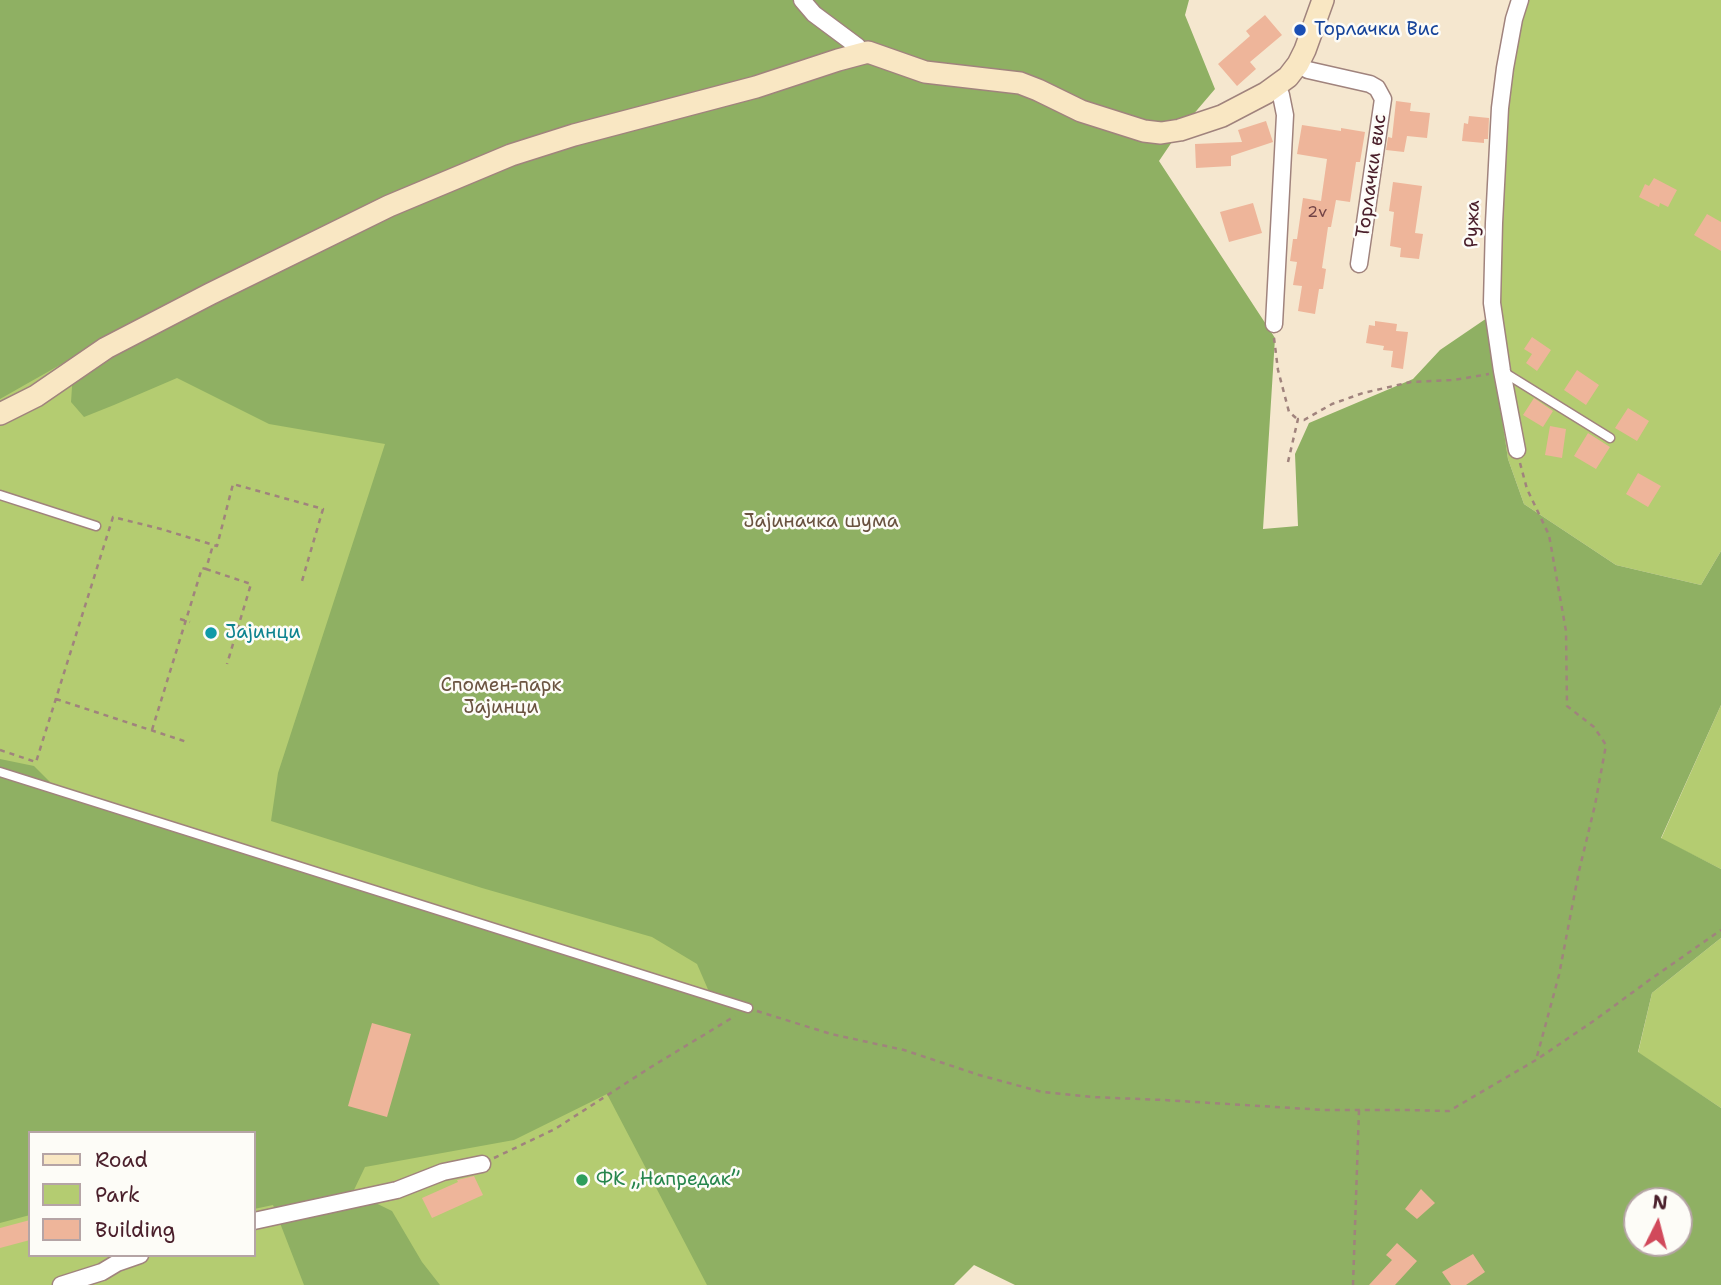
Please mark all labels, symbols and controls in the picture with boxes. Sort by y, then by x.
place label: Торлачки Вис [1314,19,1439,41]
marker: Торлачки Вис [1292,22,1308,38]
street label: Торлачки вис [1352,113,1392,239]
street label: Ружа [1461,200,1485,248]
house number: 2v [1307,203,1327,223]
park label: Јајиначка шума [743,511,899,533]
place label: Јајинци [225,622,301,644]
marker: Јајинци [203,625,219,641]
park label: Спомен-парк Јајинци [440,675,562,719]
legend [28,1131,256,1257]
text: Road [95,1146,148,1174]
place label: ФК „Напредак” [596,1169,740,1191]
marker: ФК „Напредак” [574,1172,590,1188]
text: Park [95,1181,140,1209]
north arrow [1623,1187,1693,1257]
text: N [1651,1189,1669,1216]
text: Building [95,1216,175,1244]

